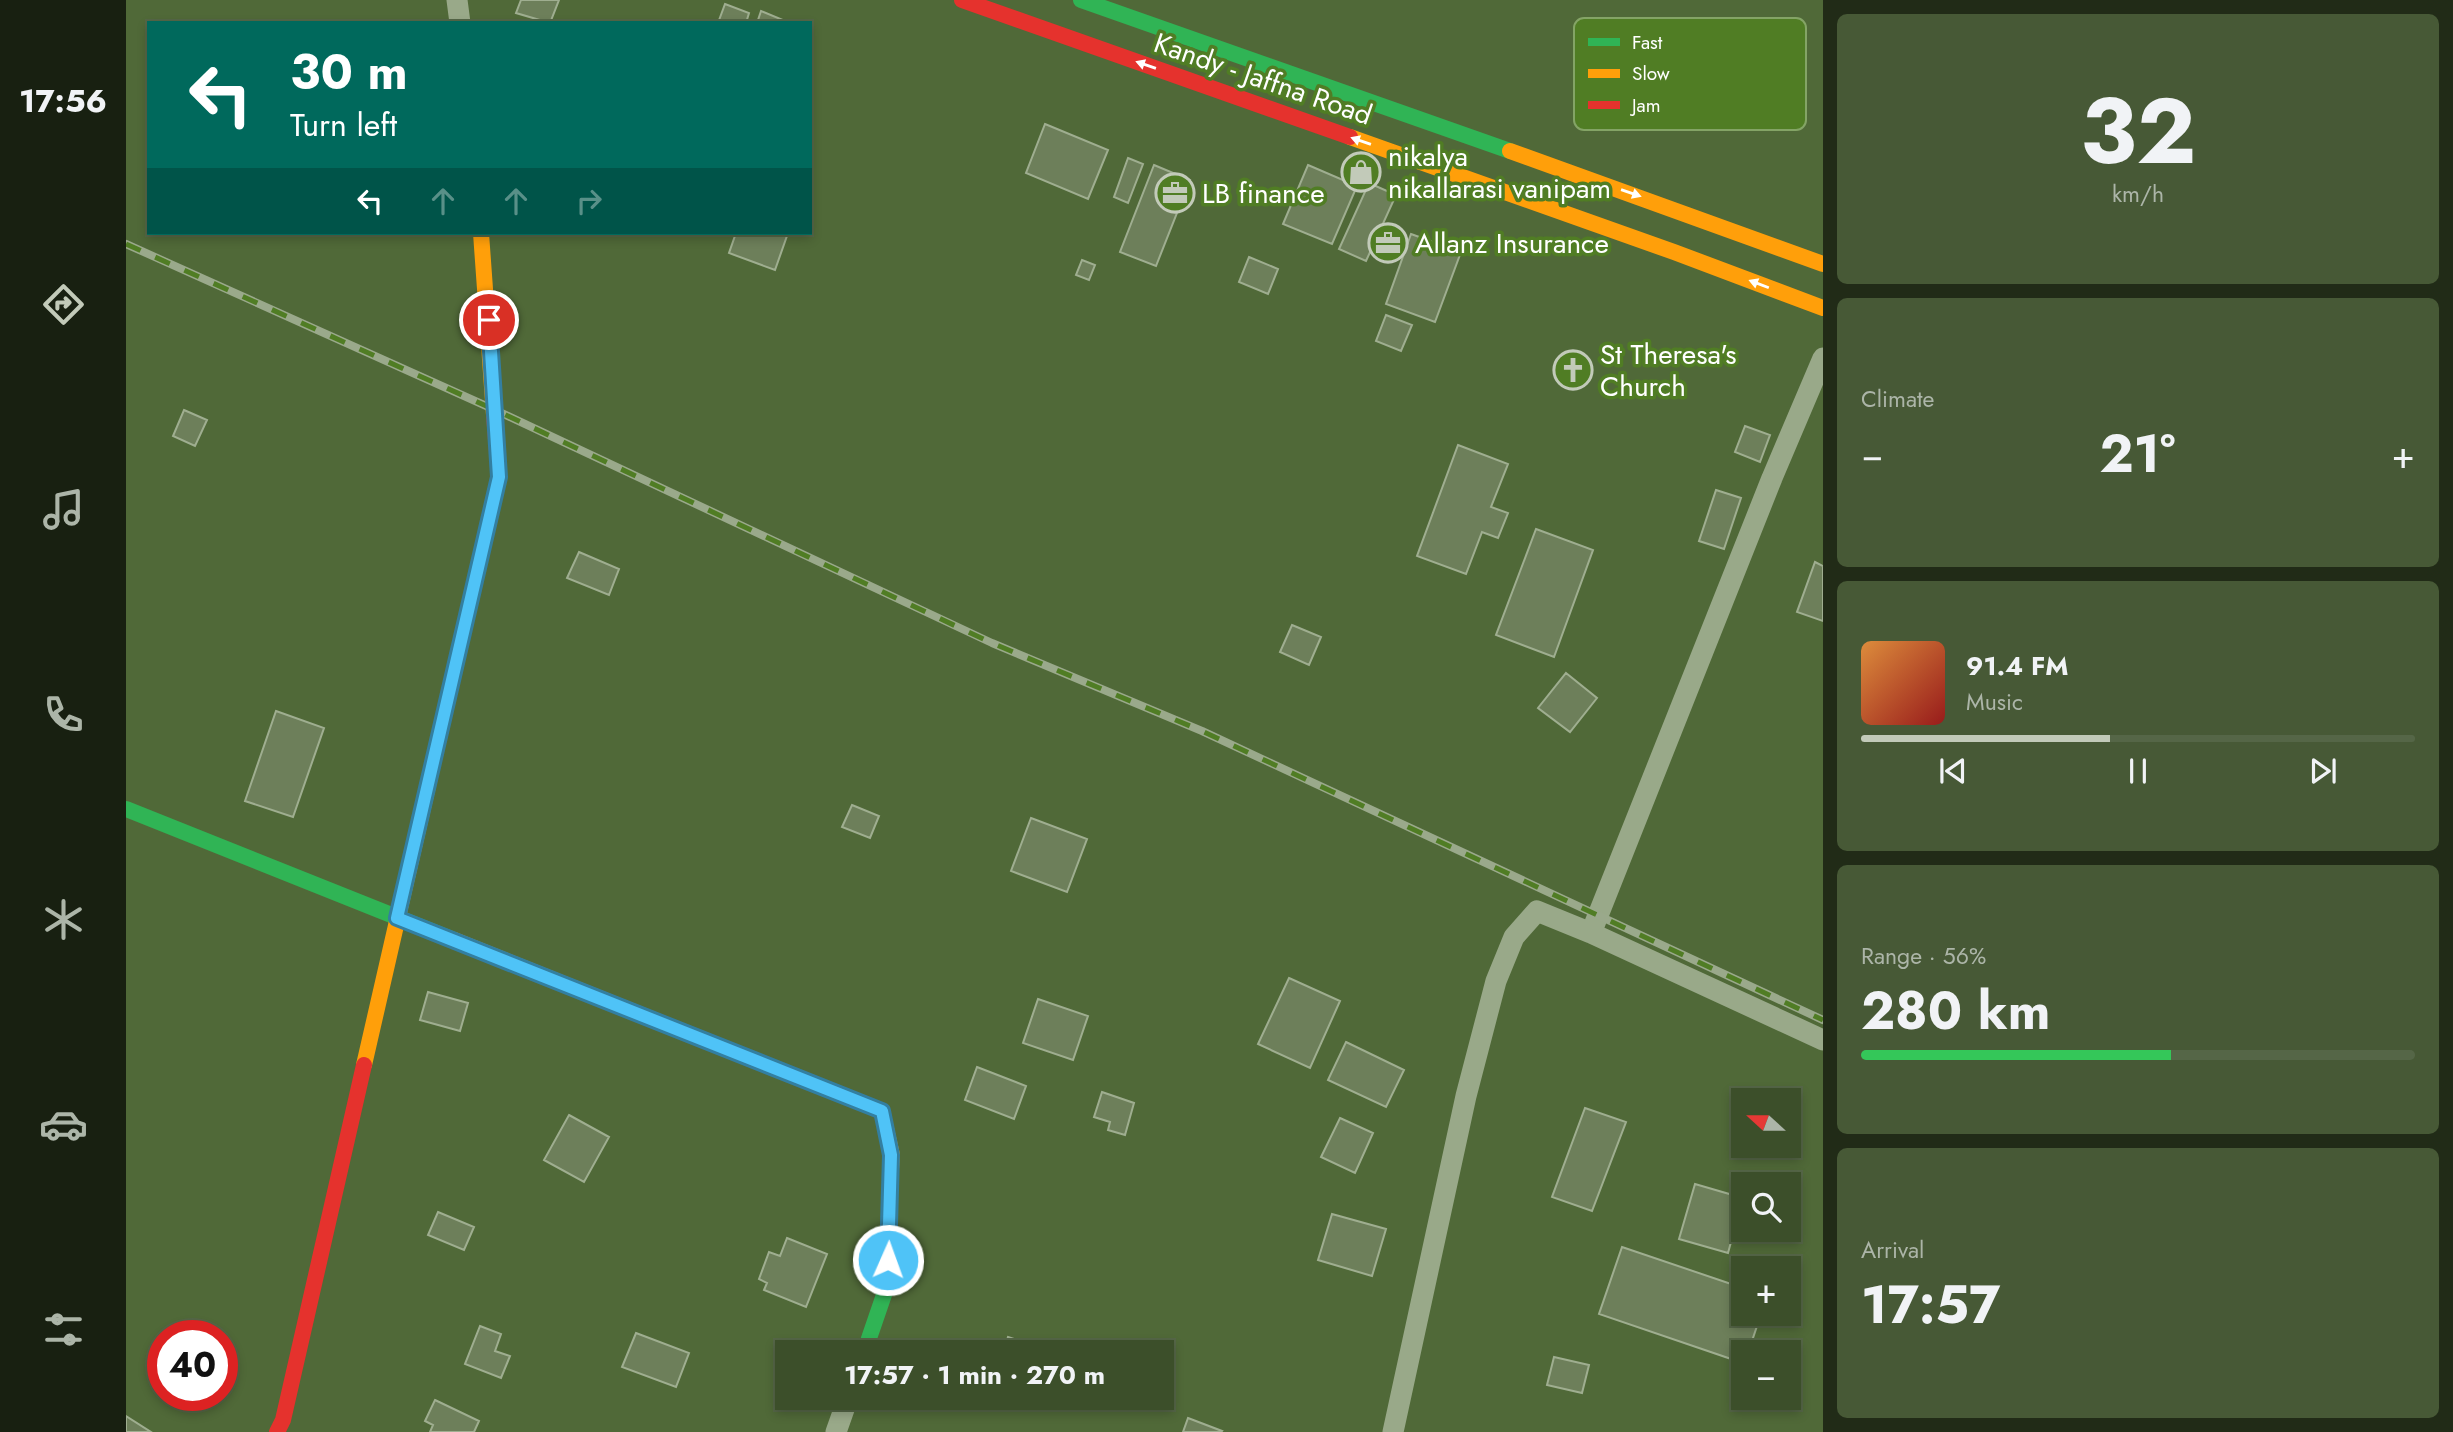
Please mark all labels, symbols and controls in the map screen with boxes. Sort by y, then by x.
legend [1574,18,1806,130]
street label: Kandy - Jaffna Road [1148,22,1378,136]
text: Fast [1632,29,1663,56]
text: 30 m [290,37,408,107]
icon: left [175,49,266,140]
one-way arrow [1136,59,1157,70]
text: Slow [1632,60,1670,87]
text: 32 [2080,66,2196,197]
text: 17:56 [19,78,107,124]
text: Jam [1629,92,1661,119]
text: Turn left [290,102,397,148]
one-way arrow [1350,135,1371,146]
place label: nikalya nikallarasi vanipam [1388,136,1611,209]
shop icon: nikalya nikallarasi vanipam [1340,151,1382,193]
office icon: LB finance [1154,172,1196,214]
place label: LB finance [1202,173,1325,214]
text: km/h [2112,177,2164,211]
icon: left [351,182,389,220]
icon: ahead [424,182,462,220]
icon: ahead [497,182,535,220]
icon: right [570,182,608,220]
one-way arrow [1620,188,1641,199]
office icon: Allanz Insurance [1367,222,1409,264]
place label: Allanz Insurance [1415,223,1609,264]
one-way arrow [1749,279,1770,290]
icon: directions [39,280,88,329]
pin [459,290,519,350]
icon: arrive [470,301,508,339]
place label: St Theresa's Church [1600,334,1737,407]
church icon: St Theresa's Church [1552,349,1594,391]
text: Climate [1861,382,1934,416]
text: 21° [2100,416,2176,492]
text: − [1861,427,1883,482]
text: + [2392,427,2415,482]
icon: music [39,485,88,534]
text: 91.4 FM [1966,647,2069,685]
text: Music [1966,685,2023,719]
icon: phone [39,690,88,739]
icon: previous [1934,752,1972,790]
icon: pause [2119,752,2157,790]
icon: next [2304,752,2342,790]
icon: climate [39,895,88,944]
text: Range · 56% [1861,939,1986,973]
text: 280 km [1861,973,2050,1049]
north arrow [1731,1088,1801,1158]
map controls [1731,1088,1801,1410]
icon: car [39,1100,88,1149]
button: search [1731,1172,1801,1242]
position arrow [851,1223,925,1297]
text: Arrival [1861,1233,1924,1267]
button: + [1731,1256,1801,1326]
text: 17:57 [1861,1267,2000,1343]
icon: filters [39,1305,88,1354]
speed limit sign: 40 [147,1320,238,1411]
button: − [1731,1340,1801,1410]
text: 17:57 · 1 min · 270 m [844,1356,1105,1394]

